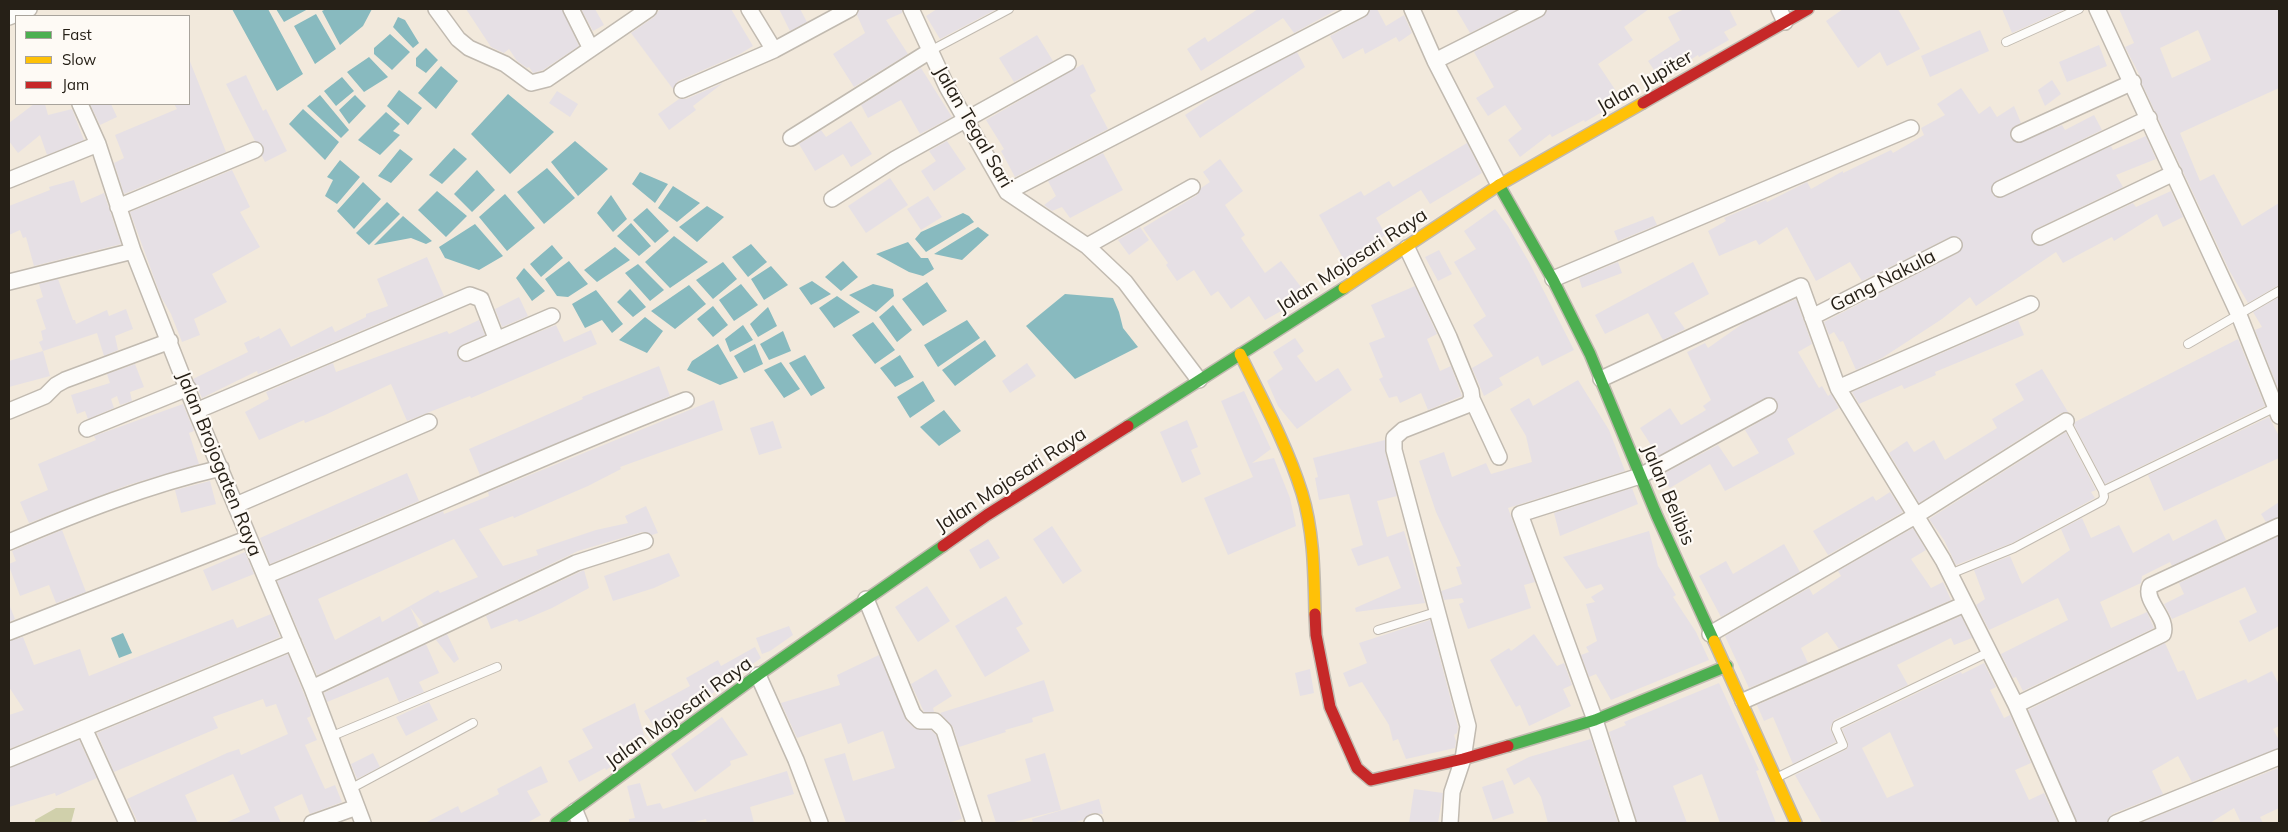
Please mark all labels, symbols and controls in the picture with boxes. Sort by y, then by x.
legend [15,15,190,105]
text: Fast [62,25,92,44]
street label: Jalan Jupiter [1593,45,1697,119]
text: Slow [62,50,96,69]
street label: Jalan Tegal Sari [929,62,1017,192]
text: Jam [62,75,89,94]
street label: Jalan Mojosari Raya [1272,204,1432,318]
street label: Gang Nakula [1827,245,1939,317]
street label: Jalan Brojogaten Raya [172,368,266,560]
street label: Jalan Mojosari Raya [931,423,1091,537]
street label: Jalan Belibis [1637,441,1699,549]
street label: Jalan Mojosari Raya [601,652,757,774]

